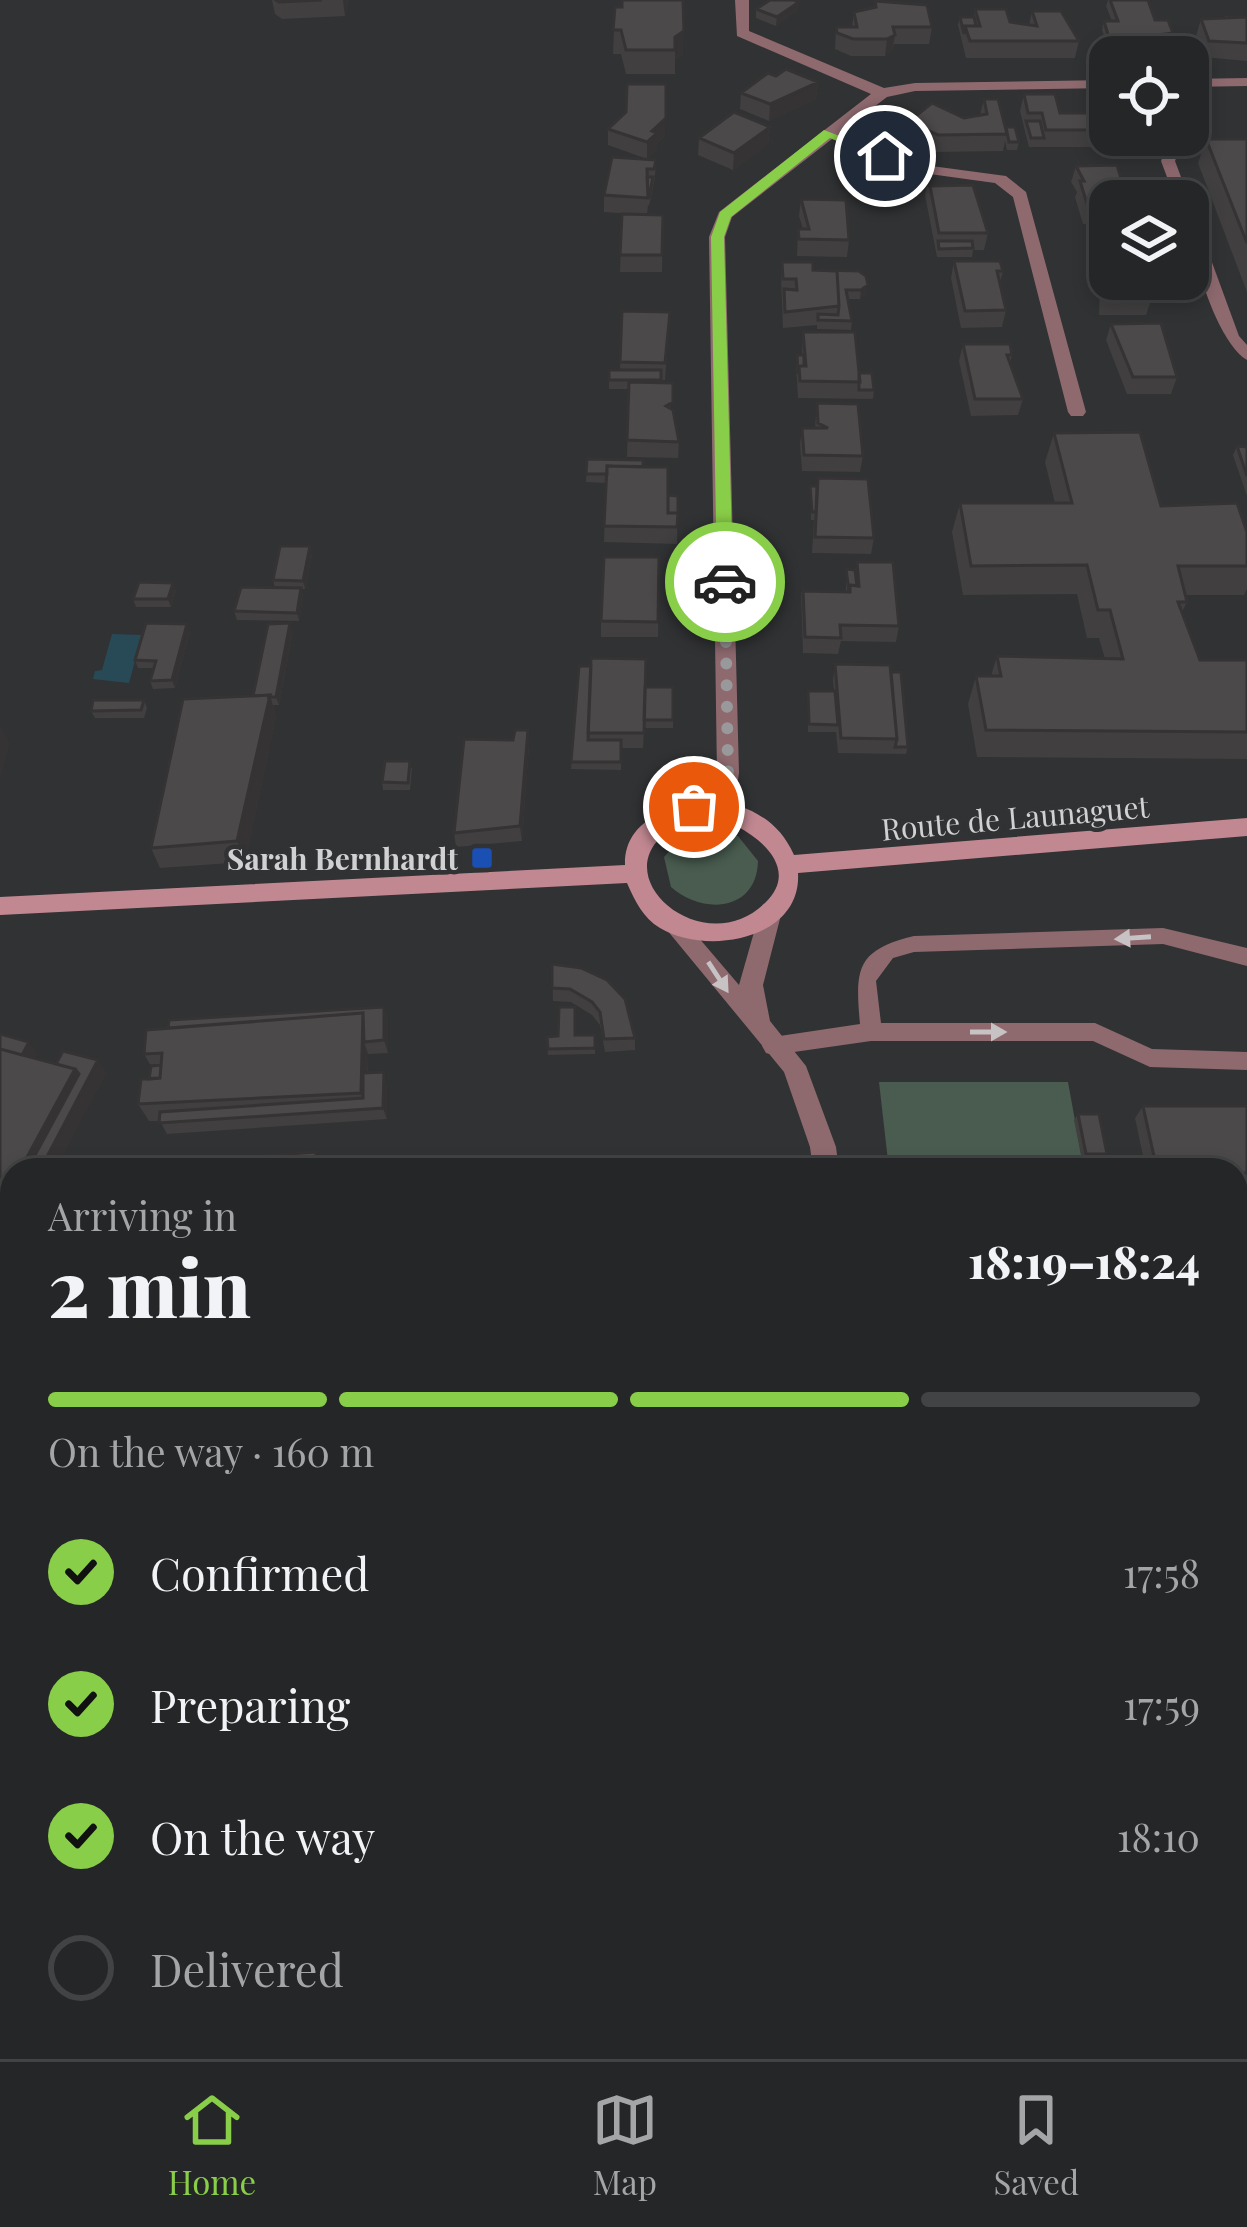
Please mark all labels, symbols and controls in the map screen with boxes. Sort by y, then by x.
map controls [1089,36,1209,300]
button: locate [1089,36,1209,156]
pin [834,105,936,207]
icon: home [852,123,918,189]
button: layers [1089,180,1209,300]
courier [665,522,785,642]
icon: car [692,549,758,615]
pin [643,756,745,858]
icon: bag [661,774,727,840]
street label: Route de Launaguet [879,785,1151,849]
place label: Sarah Bernhardt [227,838,458,878]
marker: Sarah Bernhardt [469,845,495,871]
one-way arrow [1113,929,1151,948]
one-way arrow [706,961,728,994]
one-way arrow [970,1022,1008,1042]
text: Arriving in [48,1189,237,1241]
text: 18:19–18:24 [968,1230,1200,1290]
text: 2 min [48,1234,251,1338]
text: On the way · 160 m [48,1425,374,1477]
icon: check [48,1539,114,1605]
text: Confirmed [150,1542,369,1602]
text: 17:58 [1123,1546,1200,1598]
icon: check [48,1671,114,1737]
text: Preparing [150,1674,350,1734]
text: 17:59 [1123,1678,1200,1730]
icon: check [48,1803,114,1869]
text: On the way [150,1806,375,1866]
text: 18:10 [1117,1810,1200,1862]
text: Delivered [150,1938,344,1998]
tab: Home [168,2087,256,2203]
tab: Map [592,2087,658,2203]
tab: Saved [993,2087,1079,2203]

